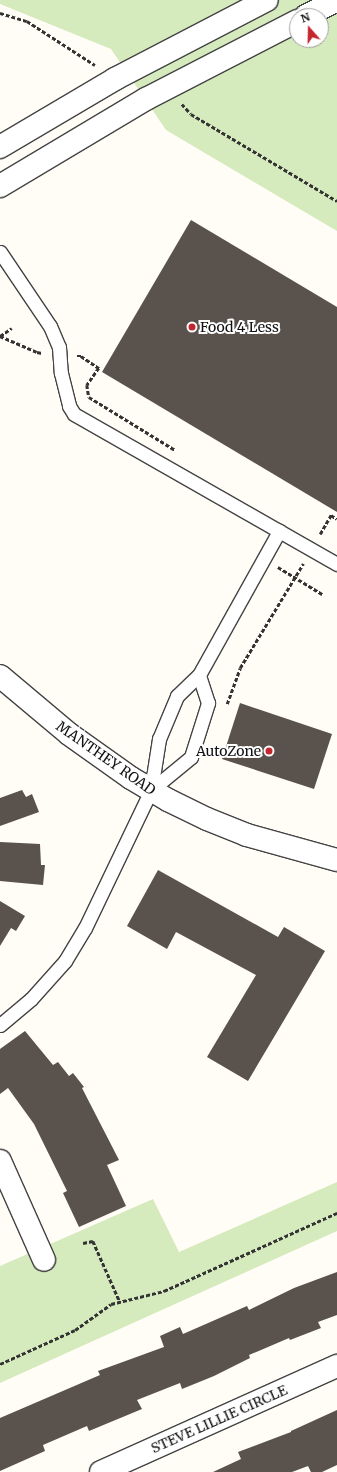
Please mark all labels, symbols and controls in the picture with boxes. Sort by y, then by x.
north arrow [289,8,329,48]
text: N [299,10,312,26]
place label: Food 4 Less [200,319,279,335]
marker: Food 4 Less [187,322,197,332]
street label: MANTHEY ROAD [53,717,159,799]
place label: AutoZone [196,743,261,759]
marker: AutoZone [264,746,274,756]
street label: STEVE LILLIE CIRCLE [148,1381,290,1457]

